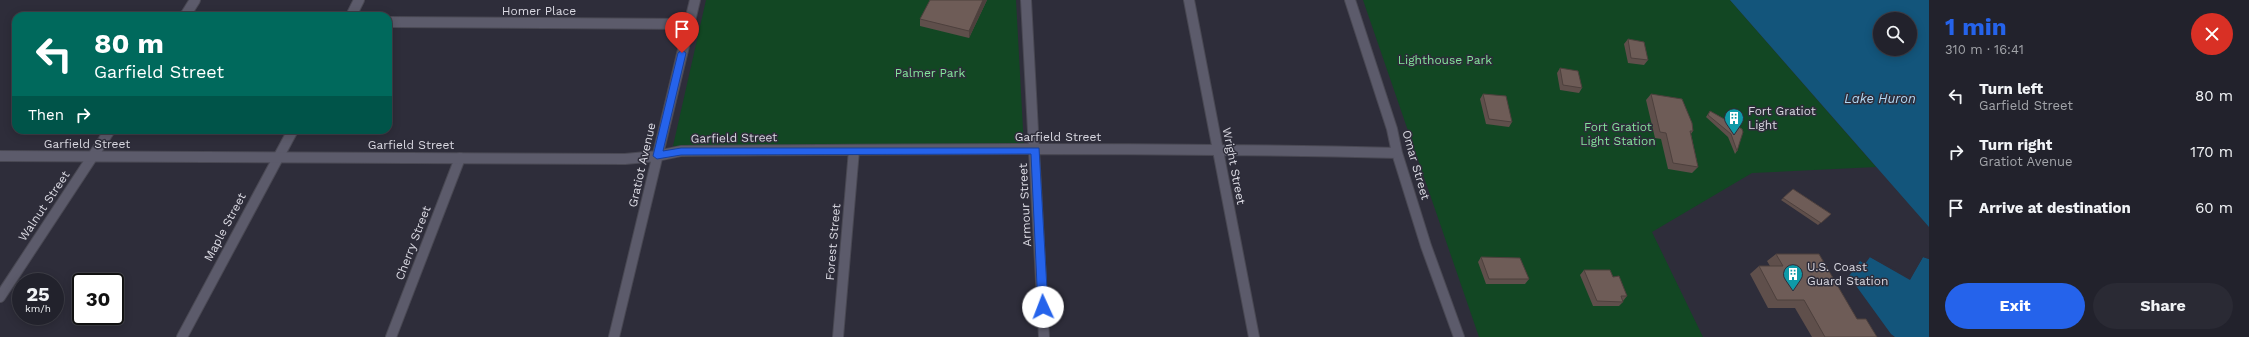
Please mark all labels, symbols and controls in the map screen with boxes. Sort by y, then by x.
street label: Homer Place [502,4,576,18]
pin [665,12,699,53]
map controls [1873,12,1917,56]
button: search [1873,12,1917,56]
text: 1 min [1945,13,2007,41]
button: close [2191,13,2233,55]
icon: arrive [671,18,693,40]
text: 80 m [94,27,164,60]
icon: left [28,28,80,80]
text: 310 m · 16:41 [1945,42,2024,57]
park label: Lighthouse Park [1398,53,1492,67]
text: Garfield Street [94,61,224,82]
park label: Palmer Park [895,66,966,80]
text: Turn left [1979,80,2043,98]
icon: left [1945,85,1967,107]
text: 80 m [2195,87,2233,105]
water label: Lake Huron [1844,91,1916,106]
text: Garfield Street [1979,98,2073,113]
icon: right [72,104,94,126]
place label: Fort Gratiot Light [1748,104,1816,132]
text: Then [28,106,64,124]
building icon: Fort Gratiot Light [1723,107,1745,135]
park label: Fort Gratiot Light Station [1580,120,1656,148]
street label: Gratiot Avenue [625,121,659,209]
street label: Wright Street [1220,126,1248,206]
street label: Omar Street [1399,128,1433,202]
street label: Garfield Street [691,130,777,146]
street label: Garfield Street [1015,130,1101,144]
text: Turn right [1979,136,2052,154]
street label: Garfield Street [44,137,130,151]
street label: Garfield Street [368,138,454,152]
icon: right [1945,141,1967,163]
text: 170 m [2190,143,2233,161]
text: Gratiot Avenue [1979,154,2073,169]
street label: Armour Street [1016,163,1034,247]
street label: Walnut Street [15,168,73,244]
street label: Maple Street [201,190,249,264]
icon: arrive [1945,197,1967,219]
text: Arrive at destination [1979,199,2131,217]
text: 60 m [2195,199,2233,217]
street label: Forest Street [823,203,843,281]
street label: Cherry Street [392,204,434,282]
place label: U.S. Coast Guard Station [1807,260,1888,288]
building icon: U.S. Coast Guard Station [1782,263,1804,291]
speed limit sign: 30 [72,273,124,325]
text: 25 [26,282,50,306]
button: Exit [1945,283,2085,329]
button: Share [2093,283,2233,329]
position arrow [1022,286,1064,328]
text: km/h [25,303,51,314]

